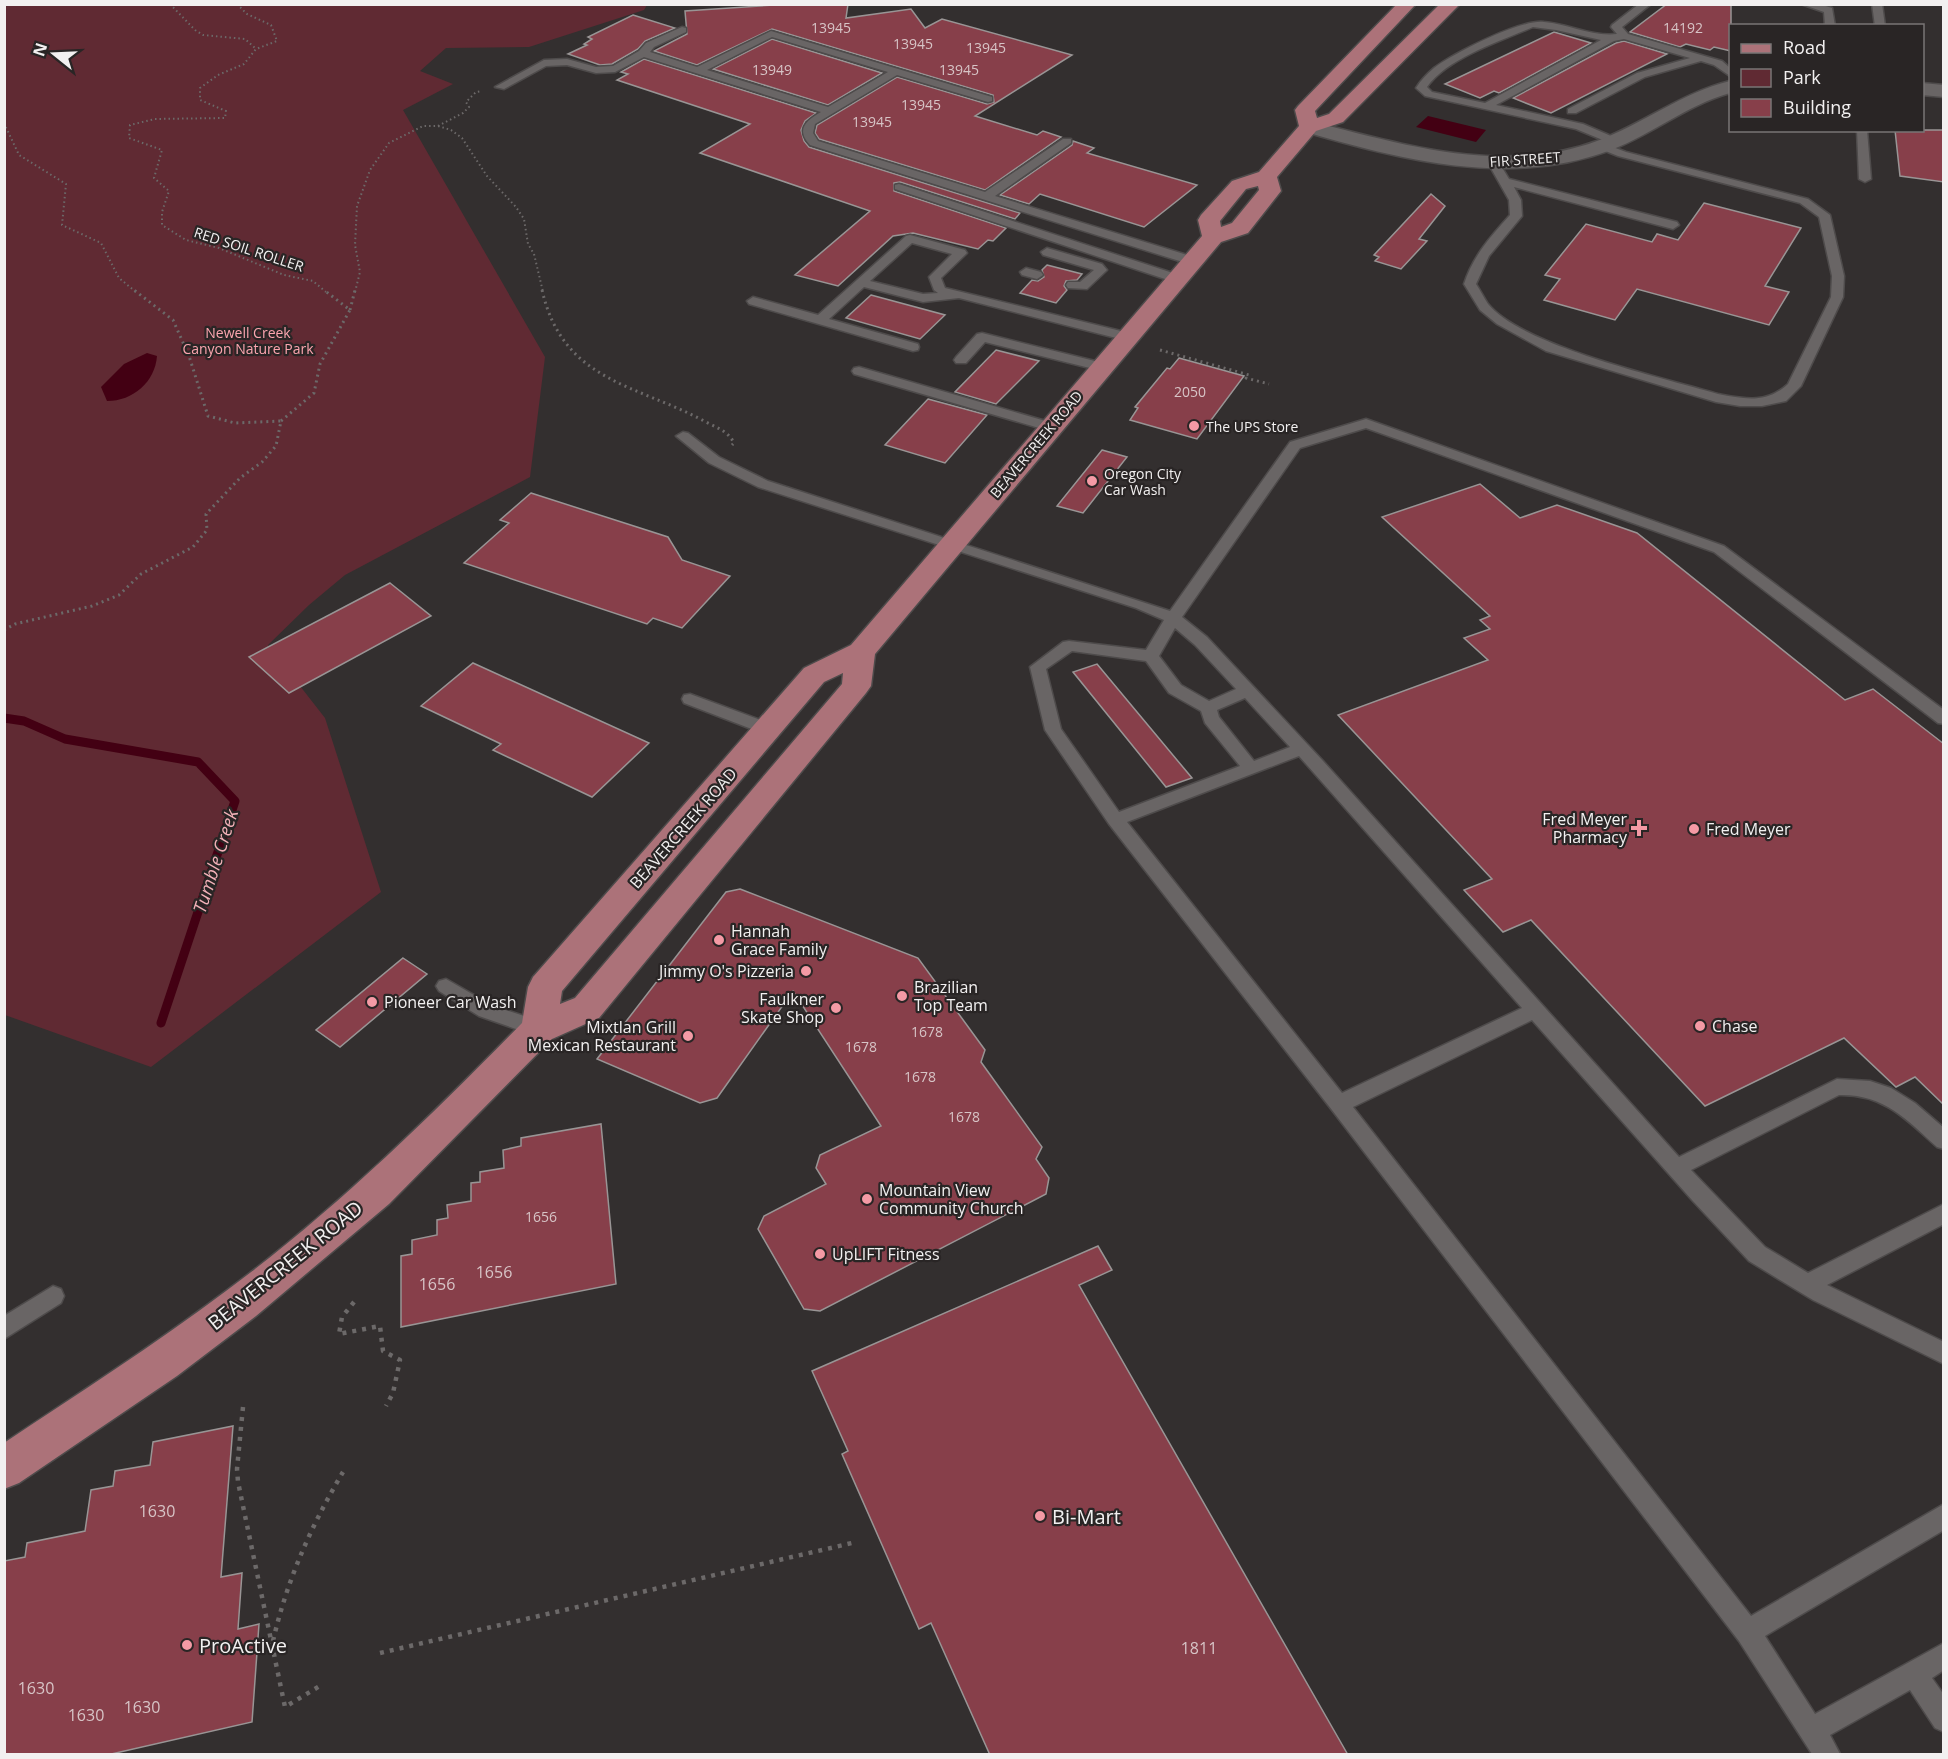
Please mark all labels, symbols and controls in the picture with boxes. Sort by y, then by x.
house number: 13945 [811,18,851,37]
house number: 14192 [1663,18,1703,37]
north arrow [24,24,84,84]
legend [1729,24,1924,132]
house number: 13945 [893,34,933,53]
text: Road [1783,35,1826,59]
house number: 13945 [966,38,1006,57]
text: N [27,40,52,59]
house number: 13949 [752,60,792,79]
house number: 13945 [939,60,979,79]
text: Park [1783,65,1821,89]
house number: 13945 [901,95,941,114]
text: Building [1783,95,1851,119]
house number: 13945 [852,112,892,131]
street label: FIR STREET [1489,147,1561,171]
street label: RED SOIL ROLLER [192,222,307,276]
park label: Newell Creek Canyon Nature Park [182,323,314,358]
house number: 2050 [1174,382,1206,401]
street label: BEAVERCREEK ROAD [986,386,1086,502]
place label: The UPS Store [1206,417,1299,436]
marker: The UPS Store [1187,419,1201,433]
place label: Oregon City Car Wash [1104,464,1182,499]
marker: Oregon City Car Wash [1085,474,1099,488]
street label: BEAVERCREEK ROAD [624,763,742,893]
water label: Tumble Creek [187,805,243,916]
place label: Fred Meyer Pharmacy [1542,808,1628,848]
place label: Fred Meyer [1706,818,1791,840]
marker: Fred Meyer Pharmacy [1632,821,1646,835]
marker: Fred Meyer [1687,822,1701,836]
place label: Hannah Grace Family [731,920,828,960]
marker: Hannah Grace Family [712,933,726,947]
place label: Jimmy O's Pizzeria [657,960,794,982]
marker: Jimmy O's Pizzeria [799,964,813,978]
place label: Brazilian Top Team [914,976,988,1016]
place label: Faulkner Skate Shop [741,988,824,1028]
marker: Brazilian Top Team [895,989,909,1003]
place label: Pioneer Car Wash [384,991,517,1013]
marker: Pioneer Car Wash [365,995,379,1009]
marker: Faulkner Skate Shop [829,1001,843,1015]
place label: Chase [1712,1015,1757,1037]
place label: Mixtlan Grill Mexican Restaurant [528,1016,676,1056]
marker: Chase [1693,1019,1707,1033]
house number: 1678 [911,1022,943,1041]
marker: Mixtlan Grill Mexican Restaurant [681,1029,695,1043]
house number: 1678 [845,1037,877,1056]
house number: 1678 [904,1067,936,1086]
house number: 1678 [948,1107,980,1126]
place label: Mountain View Community Church [879,1179,1024,1219]
marker: Mountain View Community Church [860,1192,874,1206]
street label: BEAVERCREEK ROAD [202,1194,368,1336]
house number: 1656 [525,1207,557,1226]
place label: UpLIFT Fitness [832,1243,940,1265]
marker: UpLIFT Fitness [813,1247,827,1261]
house number: 1656 [476,1261,512,1283]
house number: 1656 [419,1273,455,1295]
house number: 1630 [139,1500,175,1522]
place label: Bi-Mart [1052,1503,1121,1530]
marker: Bi-Mart [1033,1509,1047,1523]
place label: ProActive [199,1632,287,1659]
house number: 1811 [1181,1637,1217,1659]
marker: ProActive [180,1638,194,1652]
house number: 1630 [18,1677,54,1699]
house number: 1630 [124,1696,160,1718]
house number: 1630 [68,1704,104,1726]

